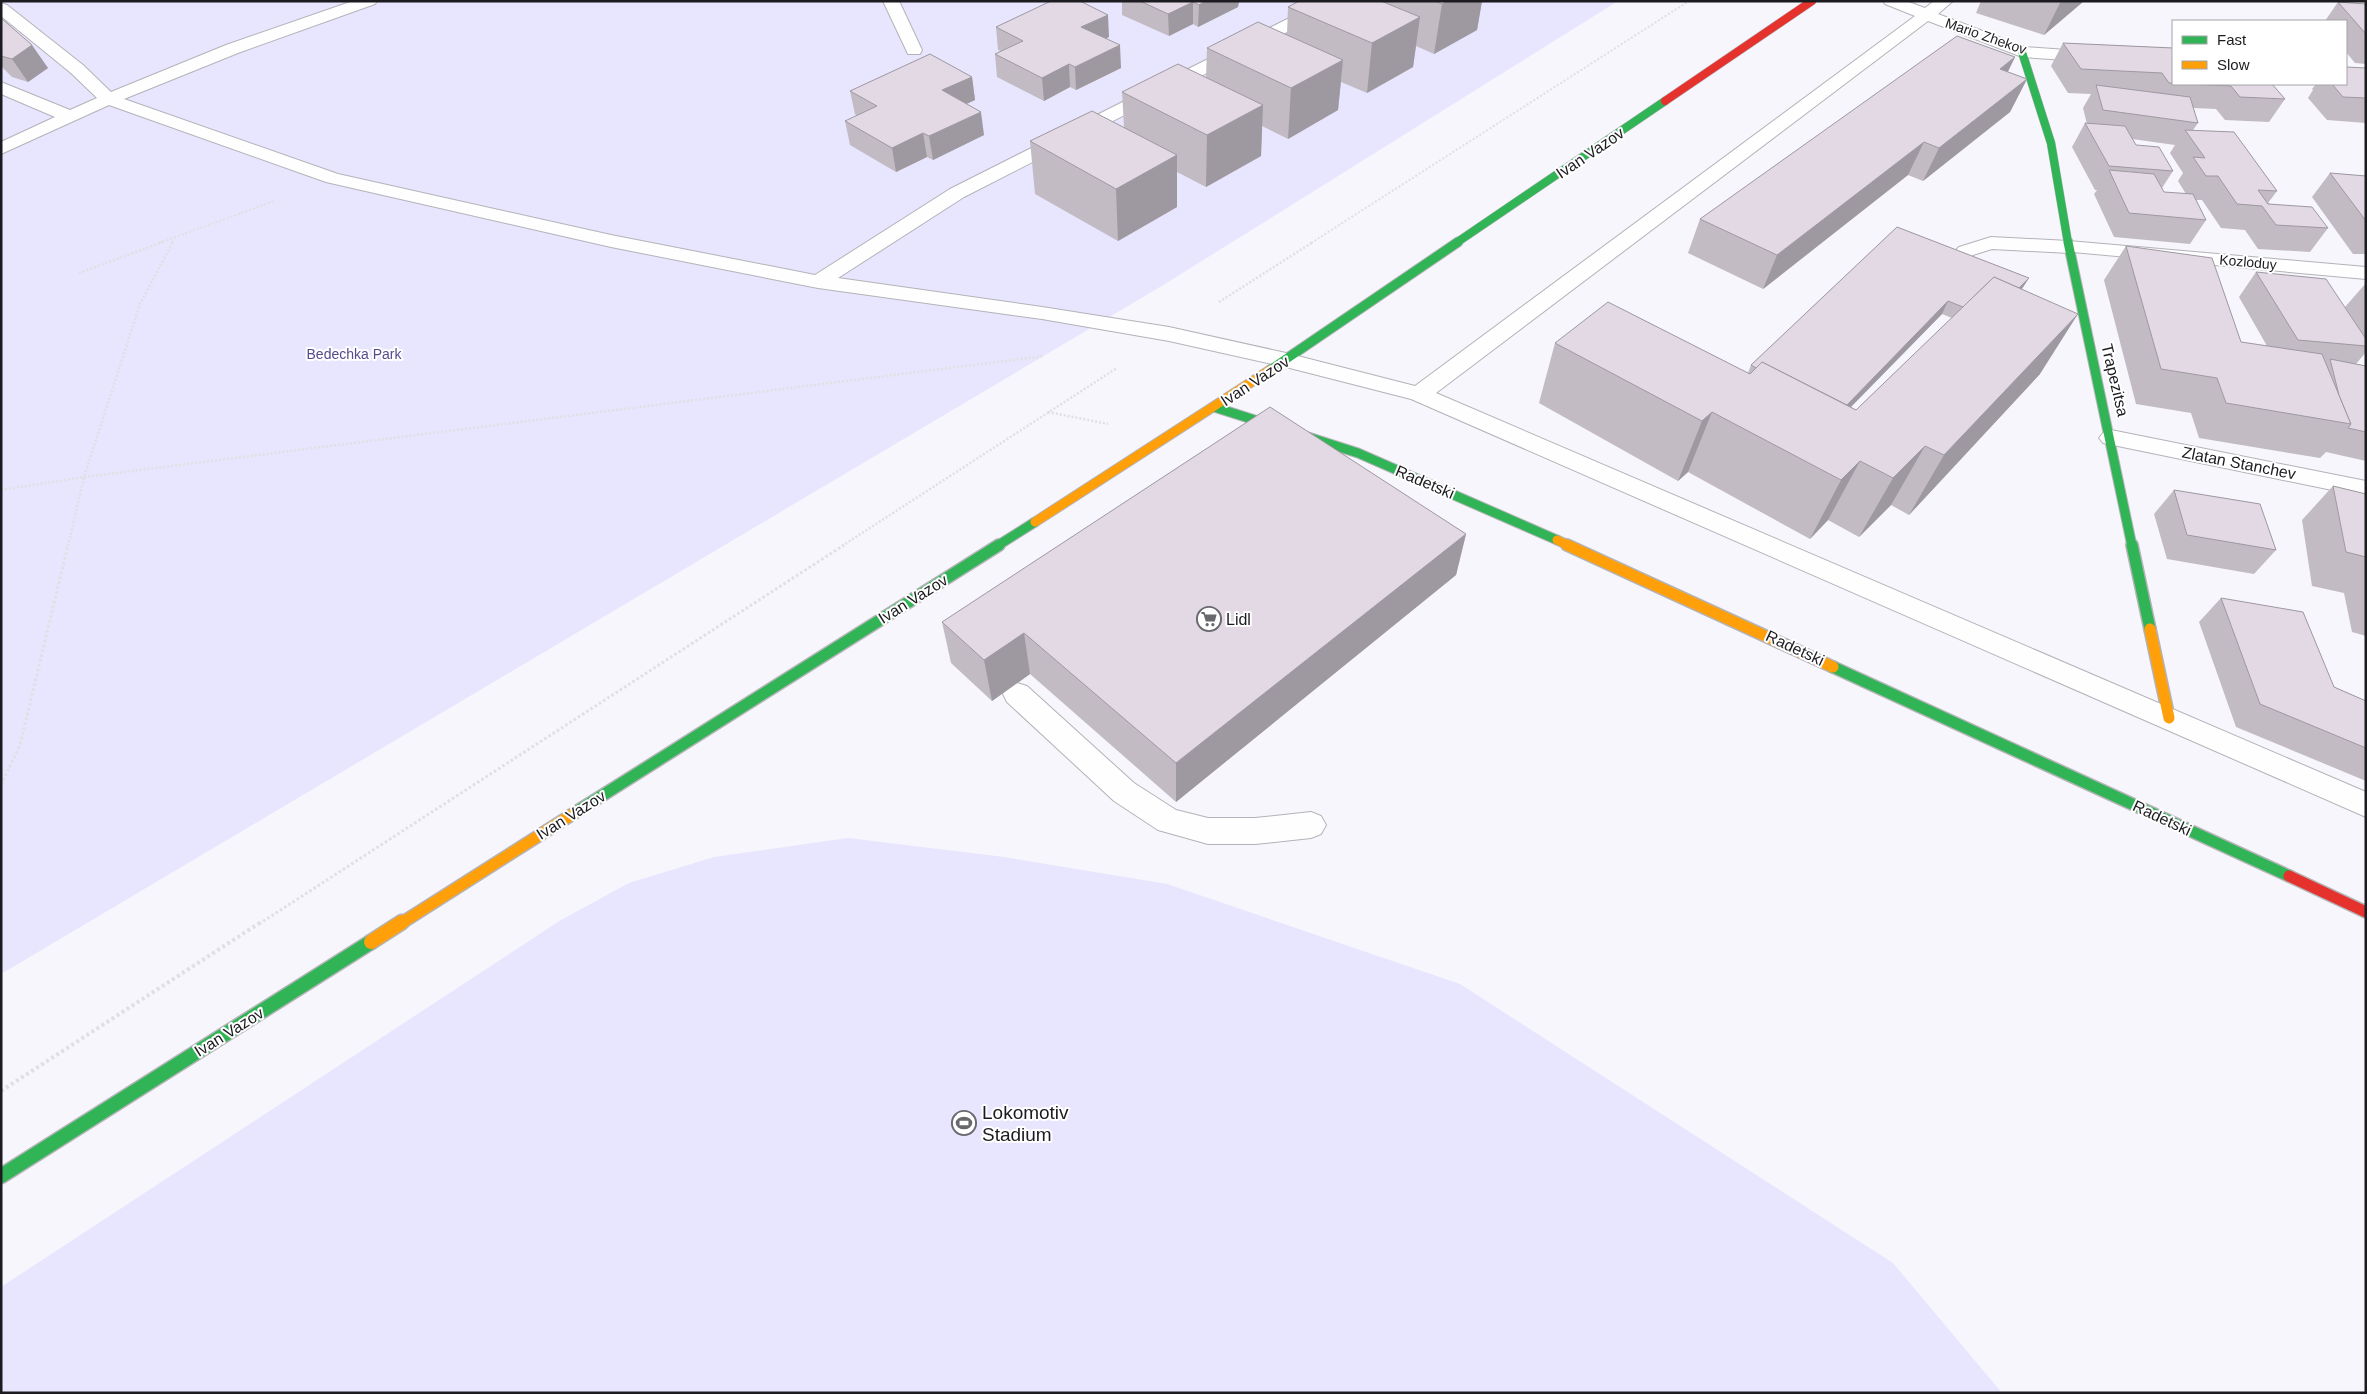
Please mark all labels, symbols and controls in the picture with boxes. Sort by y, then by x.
street label: Mario Zhekov [1943,15,2029,57]
legend [2172,20,2347,85]
text: Fast [2217,31,2247,48]
text: Slow [2217,56,2250,73]
street label: Ivan Vazov [1553,124,1627,182]
street label: Kozloduy [2219,252,2277,272]
street label: Trapezitsa [2098,342,2132,418]
park label: Bedechka Park [307,346,402,362]
street label: Ivan Vazov [1218,353,1292,409]
street label: Zlatan Stanchev [2181,444,2297,482]
street label: Radetski [1393,462,1457,502]
street label: Ivan Vazov [875,571,951,627]
supermarket icon: Lidl [1196,606,1222,632]
place label: Lidl [1226,611,1251,628]
street label: Radetski [1763,627,1827,669]
street label: Ivan Vazov [533,787,609,843]
street label: Radetski [2130,797,2194,839]
street label: Ivan Vazov [191,1004,267,1060]
place label: Lokomotiv Stadium [982,1102,1069,1145]
sports icon: Lokomotiv Stadium [951,1110,977,1136]

